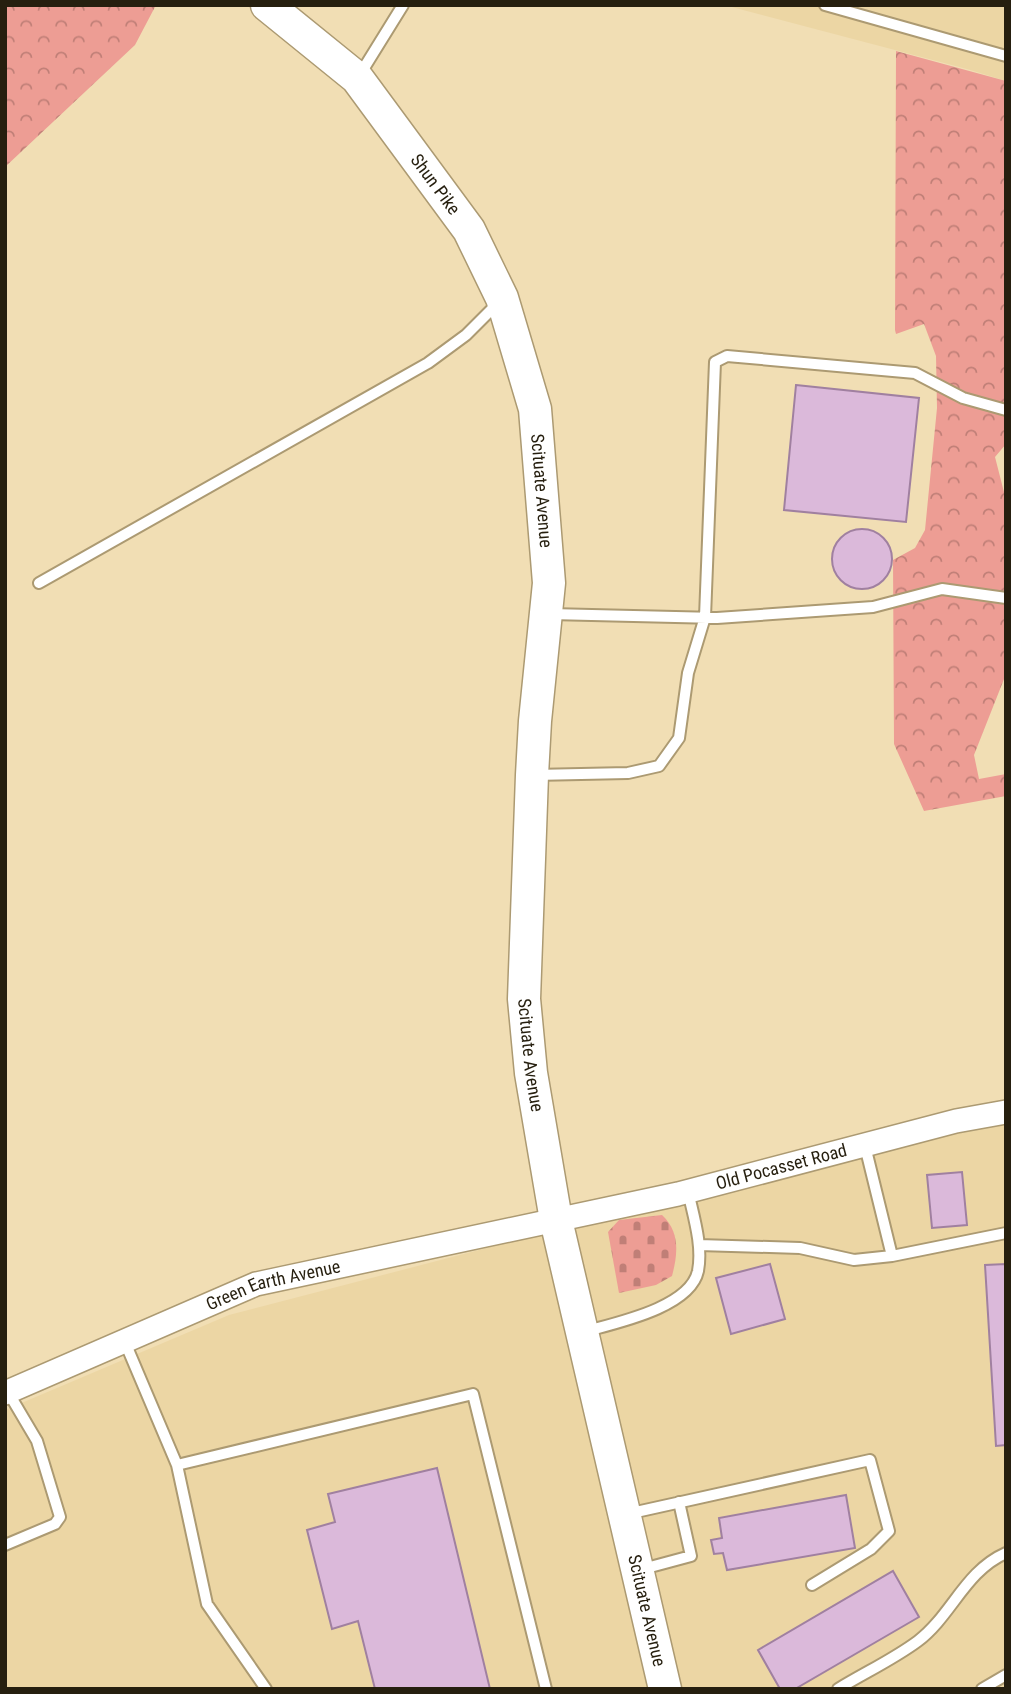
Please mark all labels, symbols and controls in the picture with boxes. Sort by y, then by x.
street label: Shun Pike [407,150,465,219]
street label: Scituate Avenue [527,433,557,548]
street label: Scituate Avenue [514,997,548,1113]
street label: Old Pocasset Road [714,1139,849,1194]
street label: Green Earth Avenue [203,1255,342,1314]
street label: Scituate Avenue [624,1552,670,1668]

